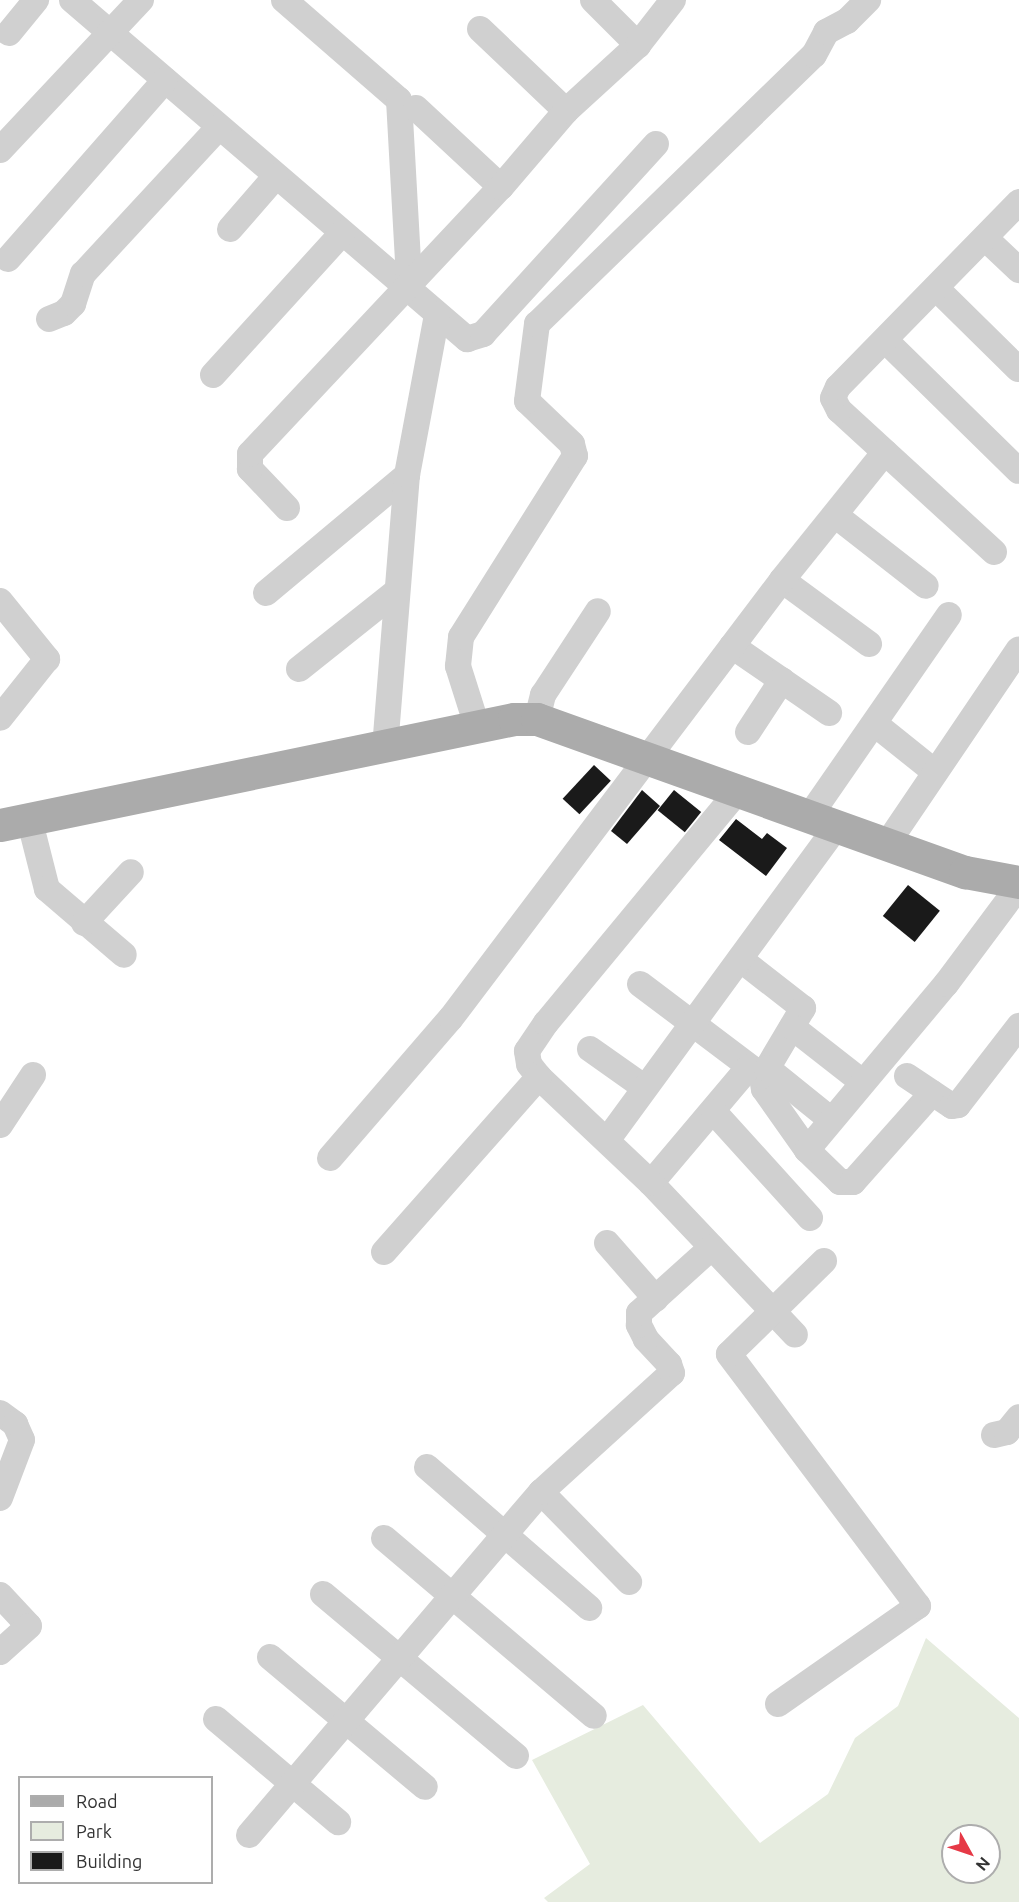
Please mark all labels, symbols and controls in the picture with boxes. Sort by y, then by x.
legend [18,1776,213,1884]
text: Road [76,1791,118,1811]
text: Park [76,1821,112,1841]
north arrow [941,1824,1001,1884]
text: Building [76,1851,142,1871]
text: N [973,1854,994,1875]

